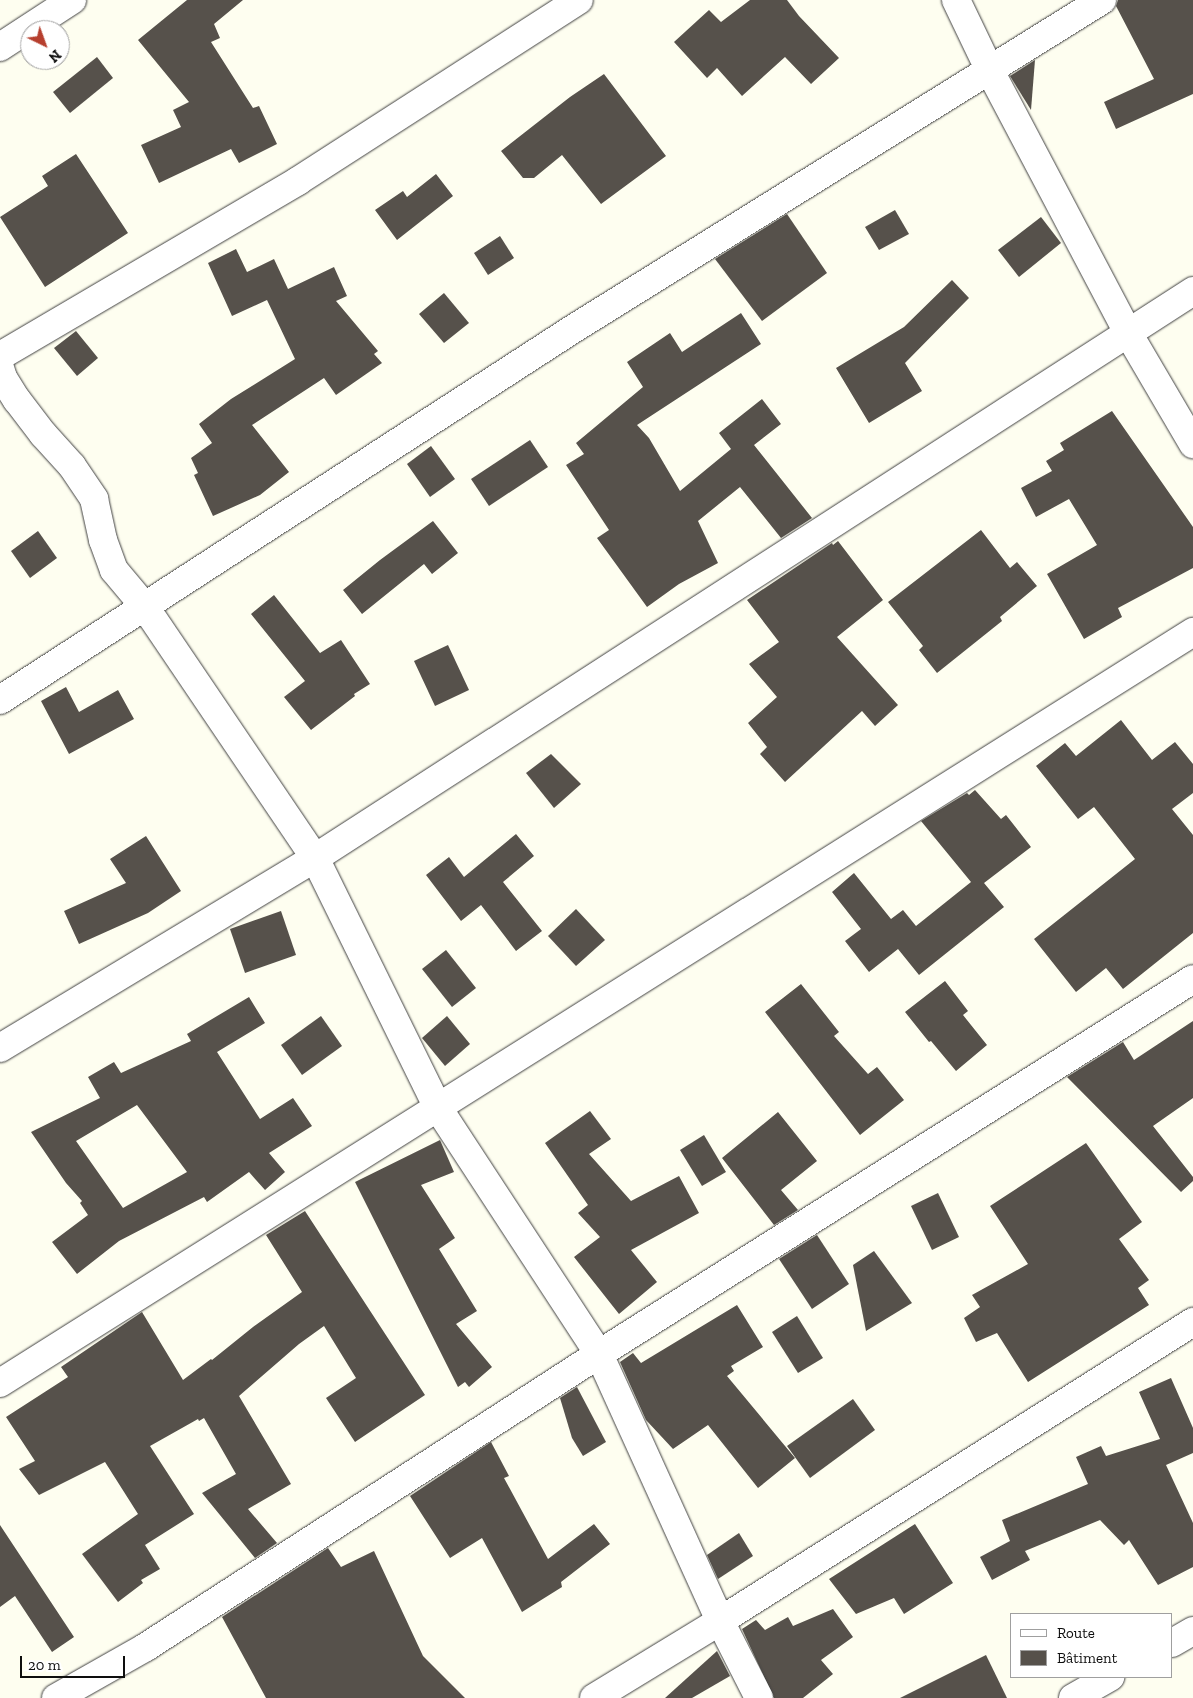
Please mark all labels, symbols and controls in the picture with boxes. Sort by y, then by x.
north arrow [20,20,70,70]
text: N [45,46,64,66]
legend [1010,1613,1173,1678]
text: Route [1057,1624,1095,1642]
scale bar [22,1646,128,1678]
text: Bâtiment [1057,1649,1117,1667]
text: 20 m [28,1656,61,1674]

